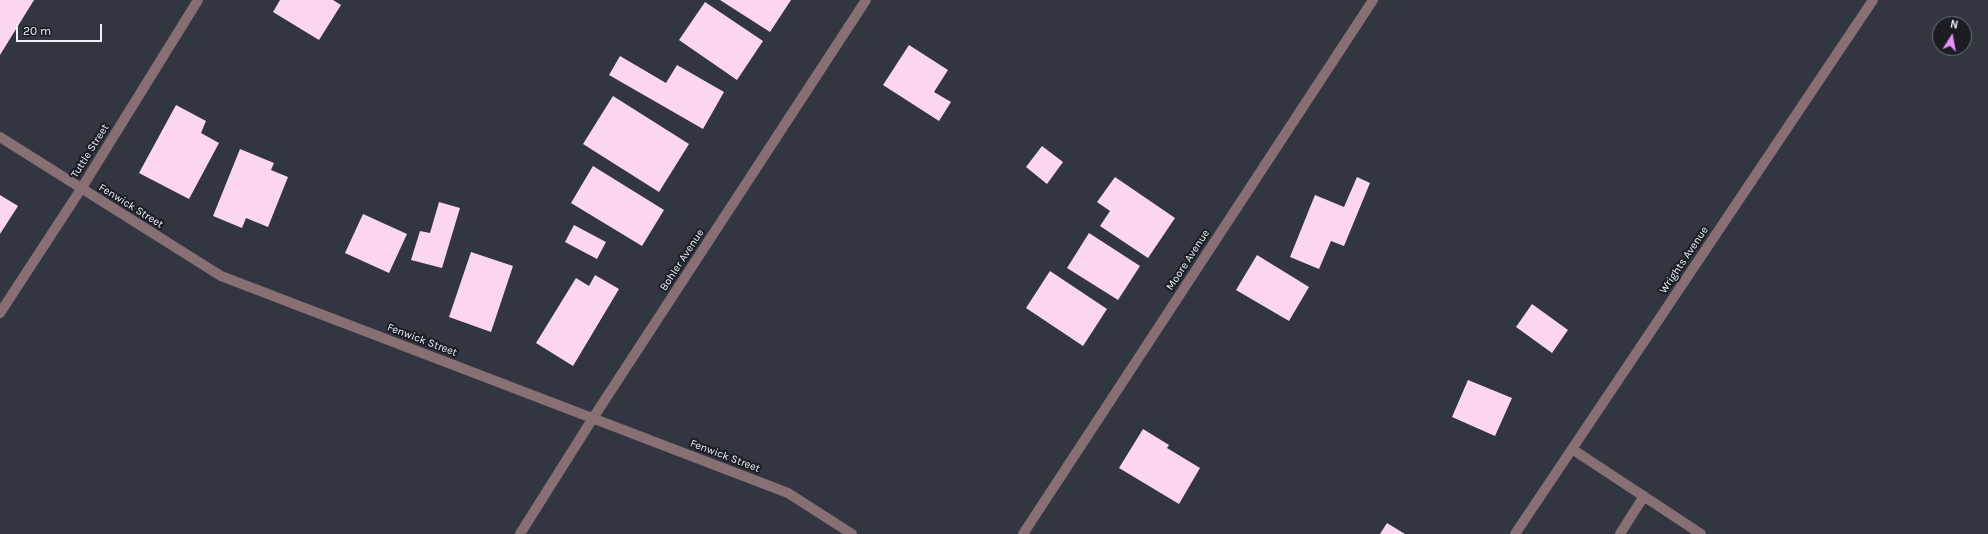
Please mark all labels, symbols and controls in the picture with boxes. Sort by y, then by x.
scale bar [18,16,104,42]
north arrow [1932,16,1972,56]
text: N [1949,18,1959,32]
text: 20 m [23,24,51,38]
street label: Tuttle Street [68,122,112,180]
street label: Fenwick Street [96,181,166,231]
street label: Wrights Avenue [1657,224,1711,296]
street label: Bohler Avenue [657,227,707,293]
street label: Moore Avenue [1163,227,1213,293]
street label: Fenwick Street [385,321,459,359]
street label: Fenwick Street [688,437,762,475]

